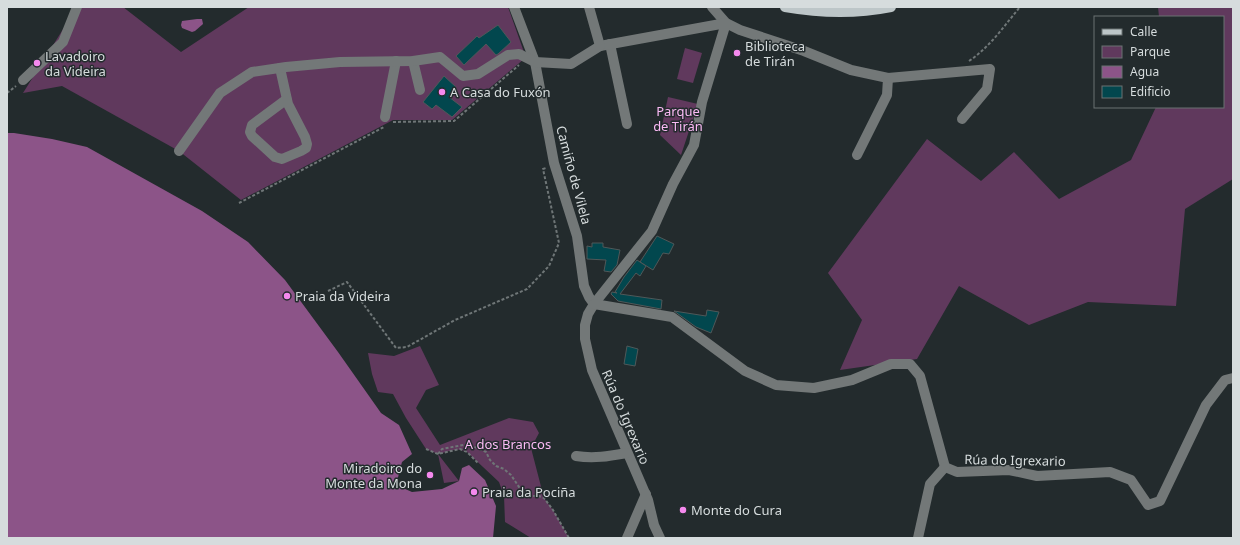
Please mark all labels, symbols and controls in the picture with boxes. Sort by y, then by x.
legend [1094,16,1224,108]
text: Calle [1130,23,1158,40]
place label: Biblioteca de Tirán [745,37,805,70]
text: Parque [1130,43,1171,60]
place label: Lavadoiro da Videira [45,47,106,80]
marker: Biblioteca de Tirán [732,48,742,58]
marker: Lavadoiro da Videira [32,58,42,68]
text: Agua [1130,63,1159,80]
place label: A Casa do Fuxón [450,83,551,101]
text: Edificio [1130,83,1171,100]
marker: A Casa do Fuxón [437,87,447,97]
park label: Parque de Tirán [653,102,703,135]
street label: Camiño de Vilela [552,124,596,226]
place label: Praia da Videira [295,287,390,305]
marker: Praia da Videira [282,291,292,301]
street label: Rúa do Igrexario [598,367,654,467]
park label: A dos Brancos [465,435,551,453]
street label: Rúa do Igrexario [964,450,1066,470]
place label: Miradoiro do Monte da Mona [325,459,422,492]
marker: Miradoiro do Monte da Mona [425,470,435,480]
place label: Praia da Pociña [482,483,576,501]
marker: Praia da Pociña [469,487,479,497]
place label: Monte do Cura [691,501,782,519]
marker: Monte do Cura [678,505,688,515]

